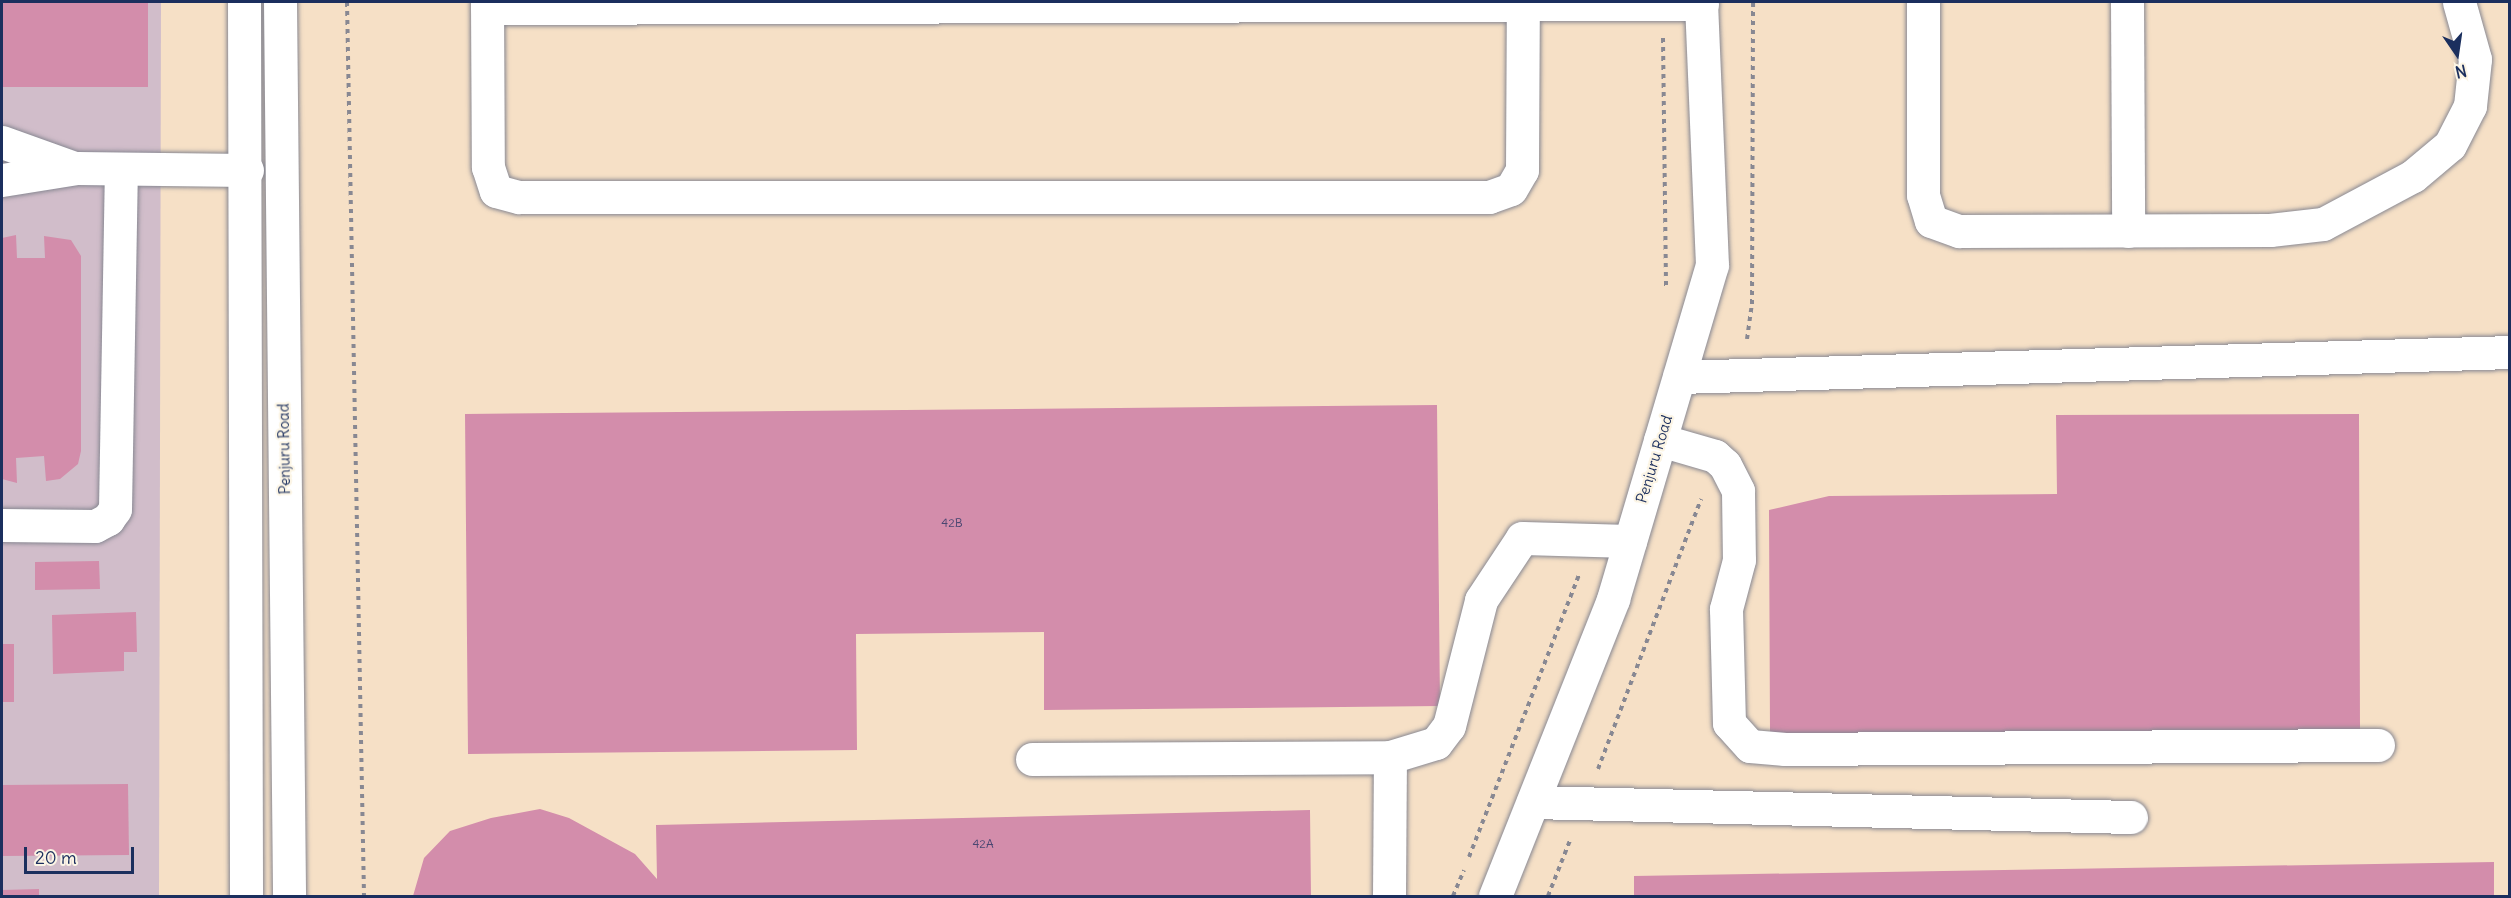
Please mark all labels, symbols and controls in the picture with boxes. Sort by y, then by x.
north arrow [2427,24,2487,84]
text: N [2453,61,2469,83]
street label: Penjuru Road [274,403,294,495]
street label: Penjuru Road [1632,413,1676,505]
house number: 42B [941,516,963,530]
scale bar [27,835,136,873]
house number: 42A [972,837,994,851]
text: 20 m [35,846,77,869]

